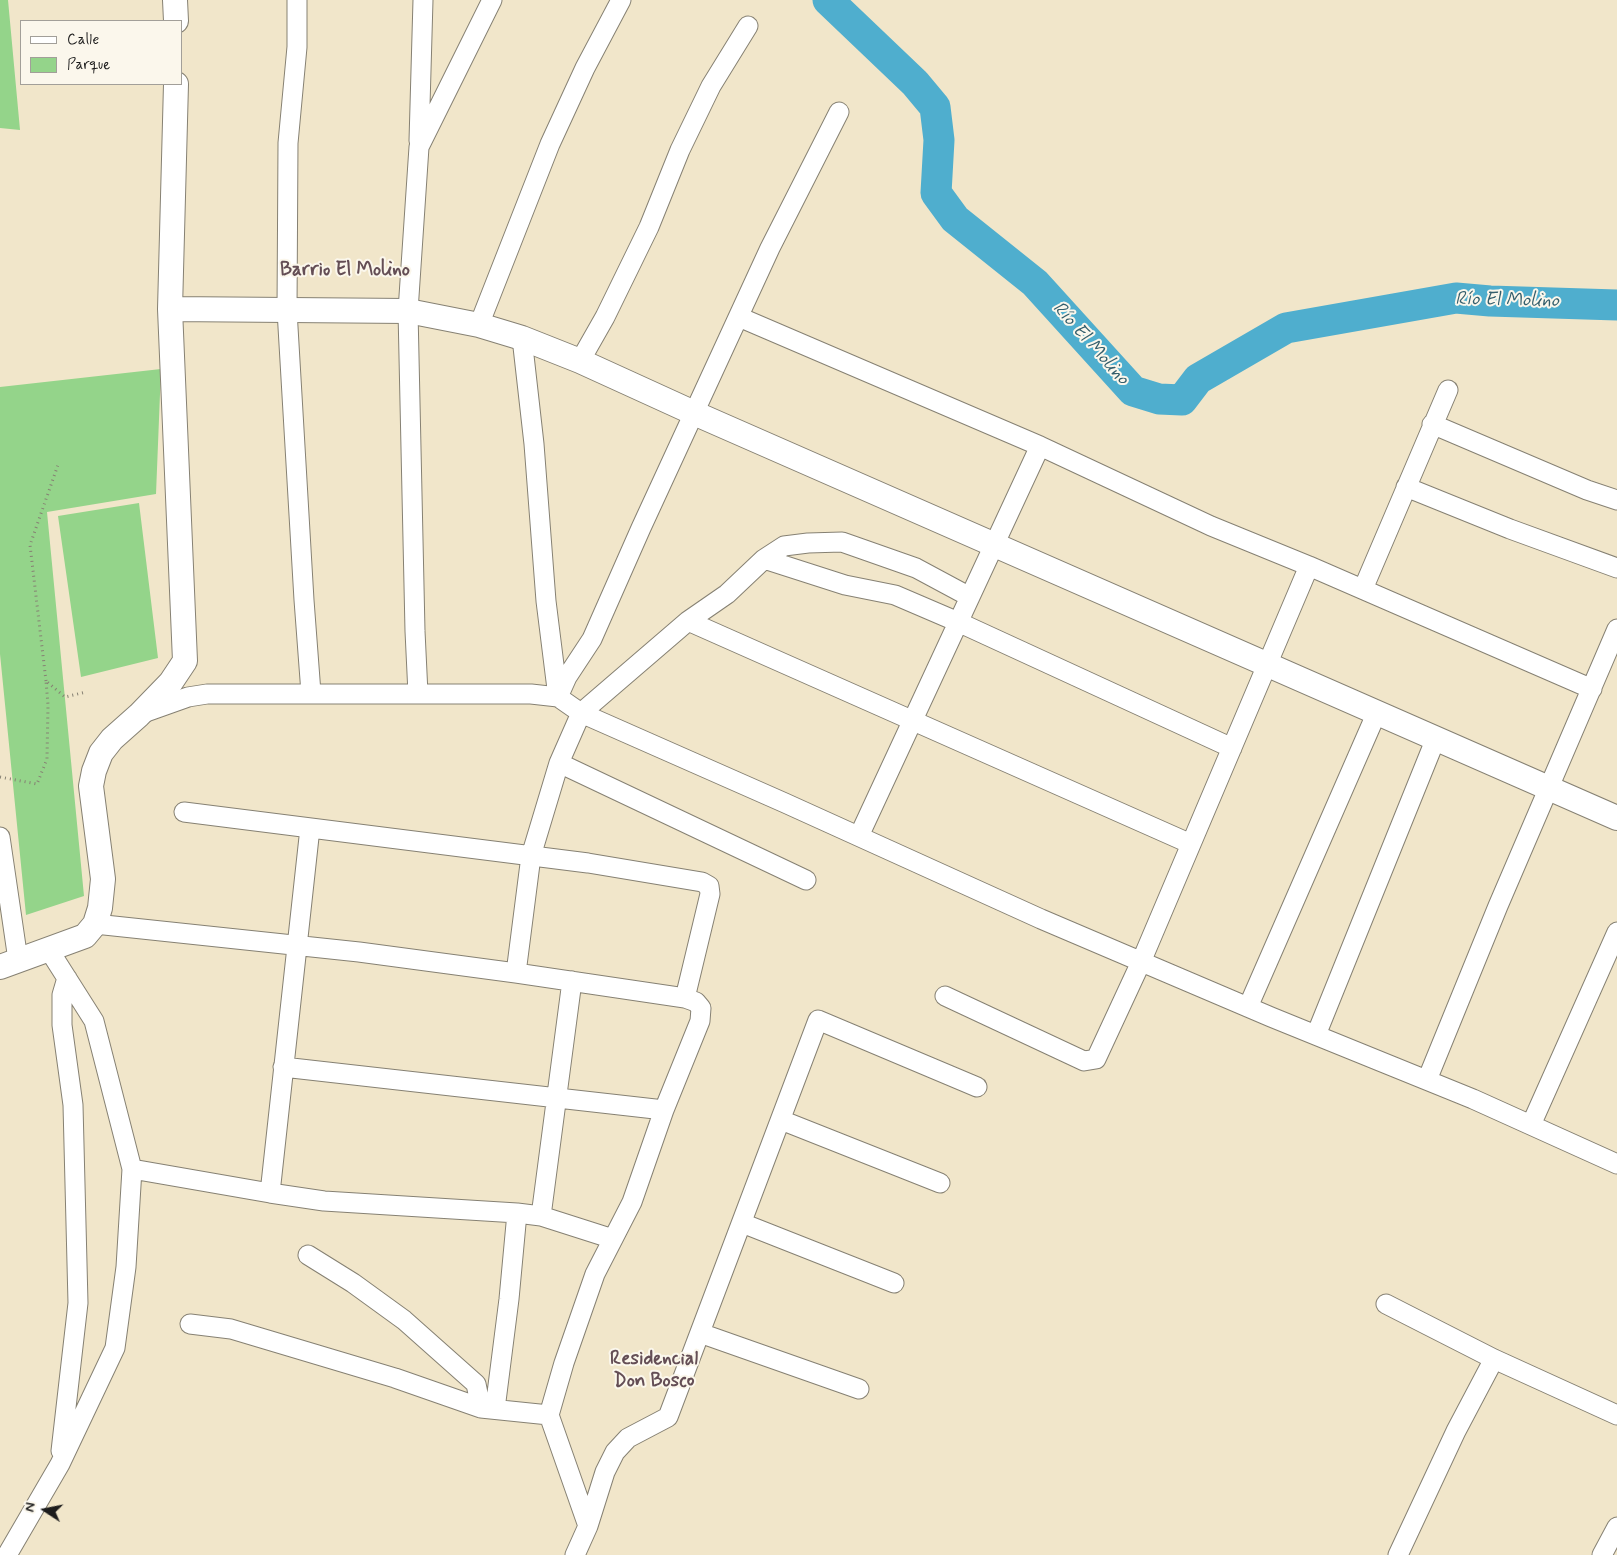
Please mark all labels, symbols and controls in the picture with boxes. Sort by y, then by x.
legend [20,20,182,85]
text: Calle [67,30,99,50]
text: Parque [67,55,110,75]
district label: Barrio El Molino [280,260,410,282]
water label: Río El Molino [1455,289,1559,313]
water label: Río El Molino [1047,298,1133,390]
district label: Residencial Don Bosco [610,1349,698,1393]
north arrow [20,1485,70,1535]
text: N [21,1501,40,1513]

